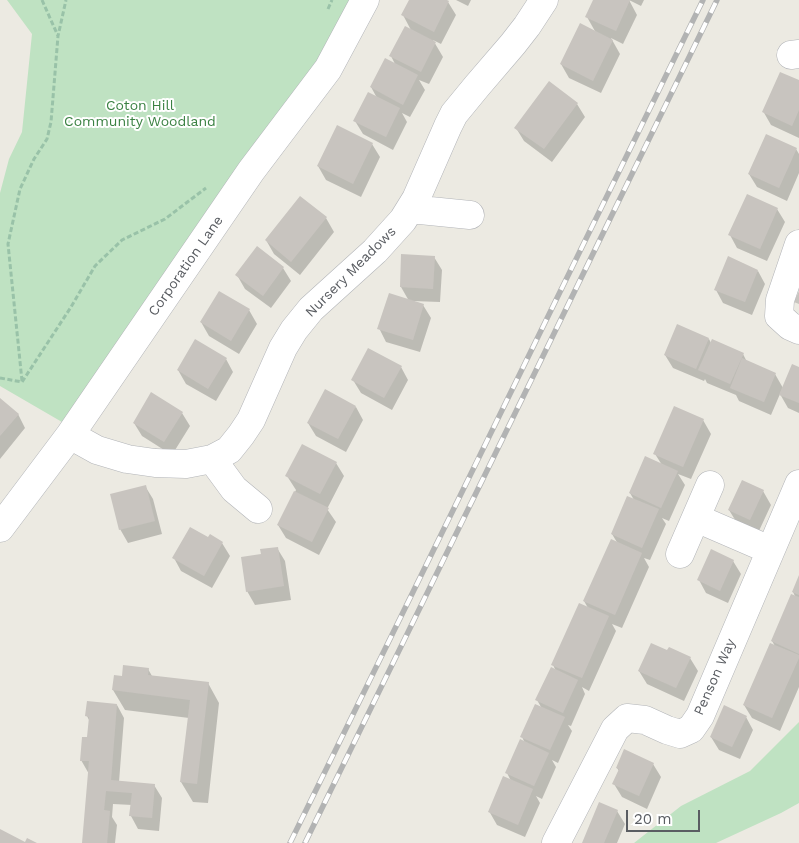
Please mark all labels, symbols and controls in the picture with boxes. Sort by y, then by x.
park label: Coton Hill Community Woodland [64,98,216,130]
street label: Corporation Lane [145,213,227,319]
street label: Nursery Meadows [302,223,400,321]
street label: Penson Way [691,636,739,718]
scale bar [629,800,703,832]
text: 20 m [634,810,672,828]

